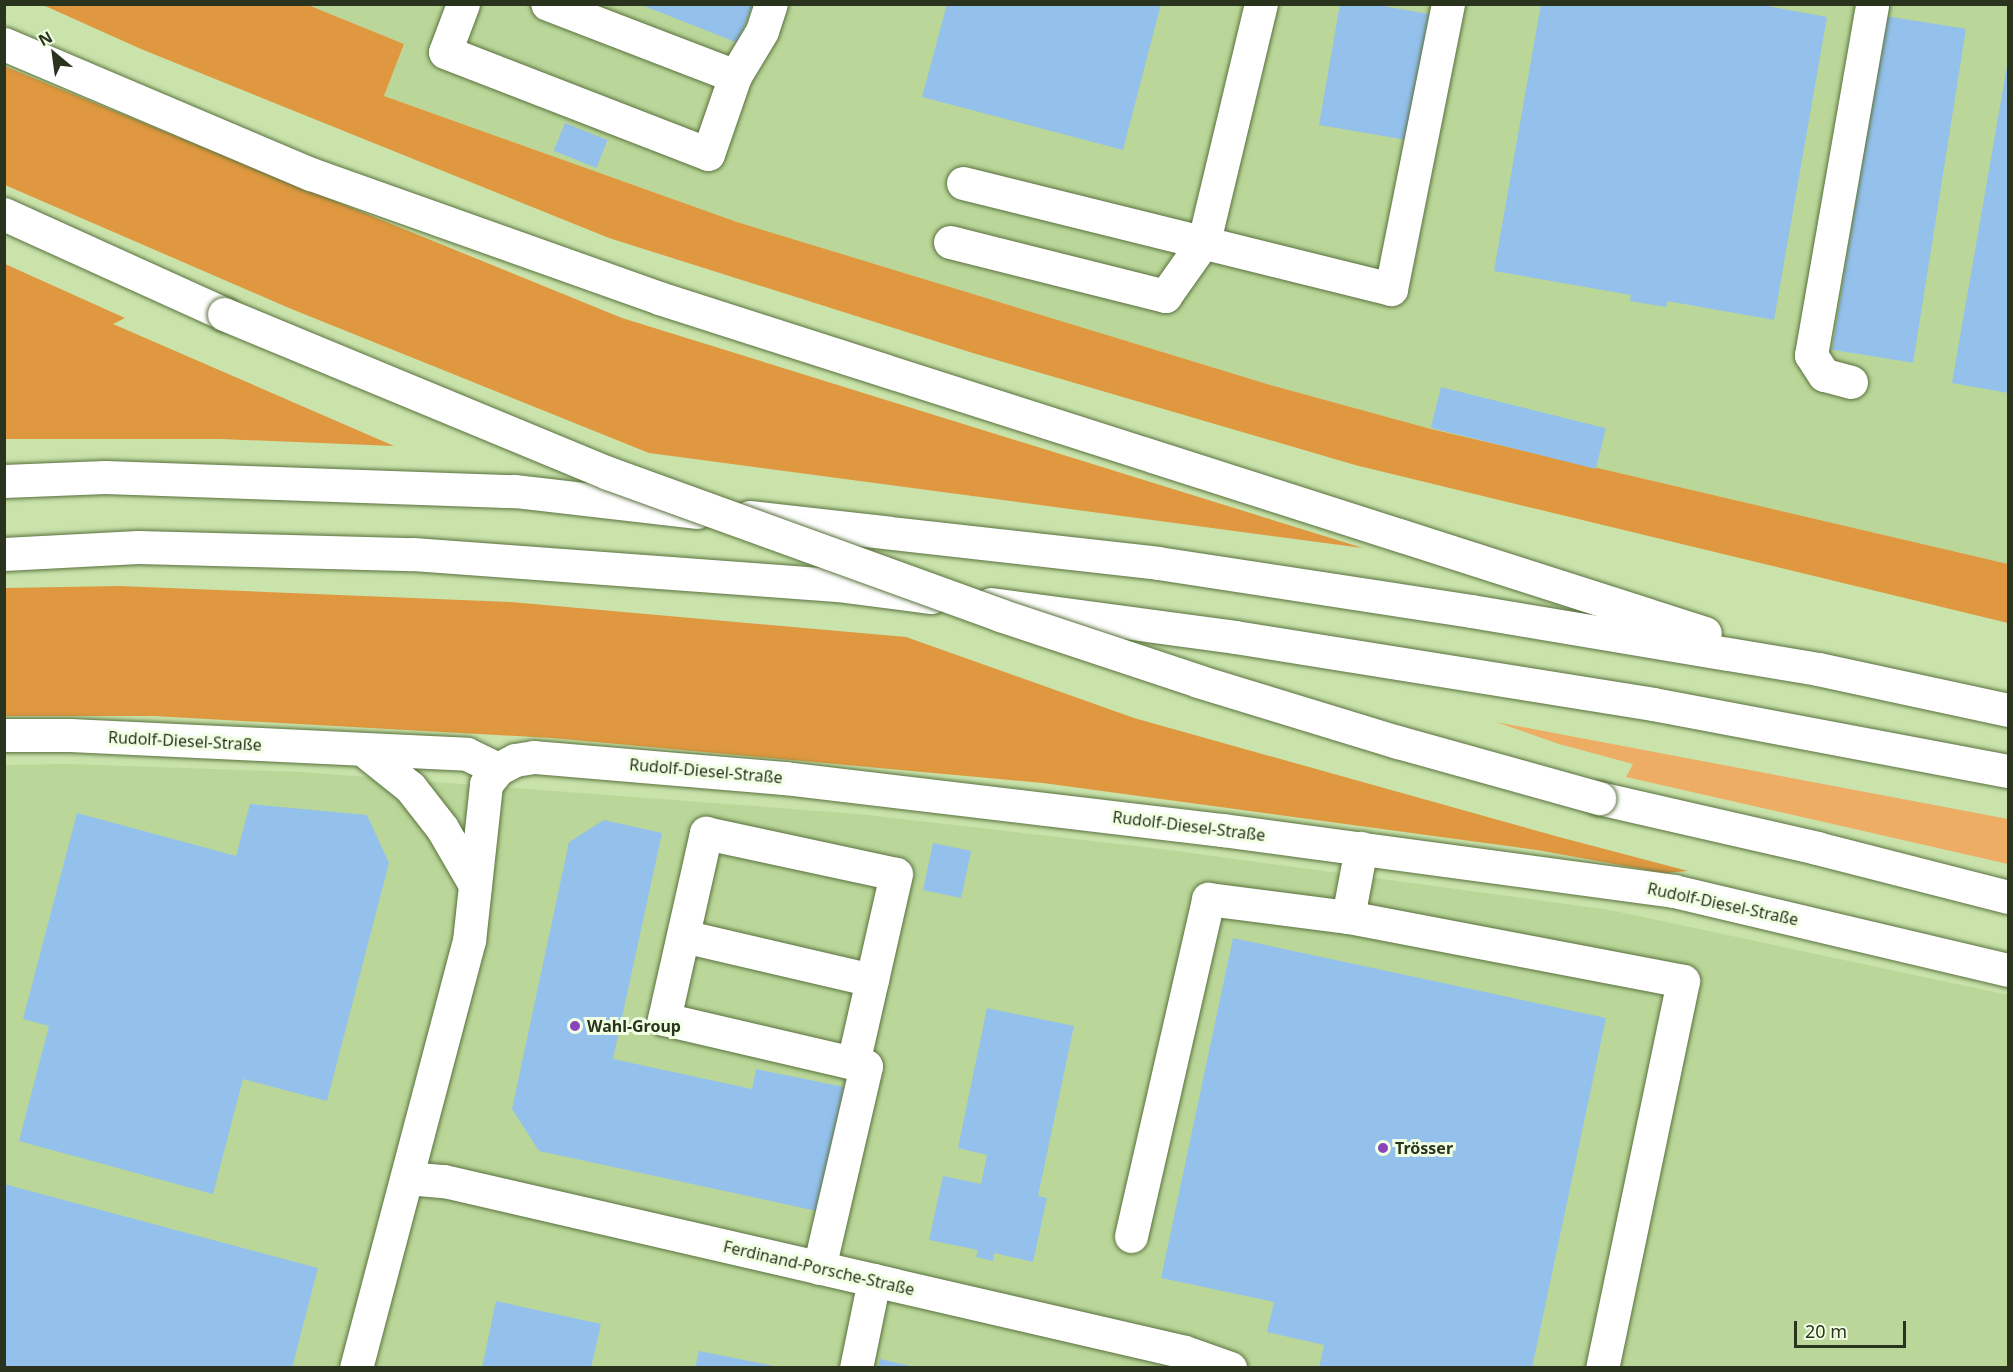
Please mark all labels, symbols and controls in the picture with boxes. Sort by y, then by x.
north arrow [24,24,84,84]
text: N [34,25,56,51]
street label: Rudolf-Diesel-Straße [108,727,262,755]
street label: Rudolf-Diesel-Straße [629,755,783,787]
street label: Rudolf-Diesel-Straße [1111,807,1267,845]
street label: Rudolf-Diesel-Straße [1646,879,1800,929]
place label: Wahl-Group [587,1016,681,1036]
marker: Wahl-Group [568,1019,582,1033]
place label: Trösser [1395,1138,1453,1158]
marker: Trösser [1376,1141,1390,1155]
street label: Ferdinand-Porsche-Straße [722,1237,916,1299]
scale bar [1797,1309,1910,1347]
text: 20 m [1805,1319,1847,1343]

